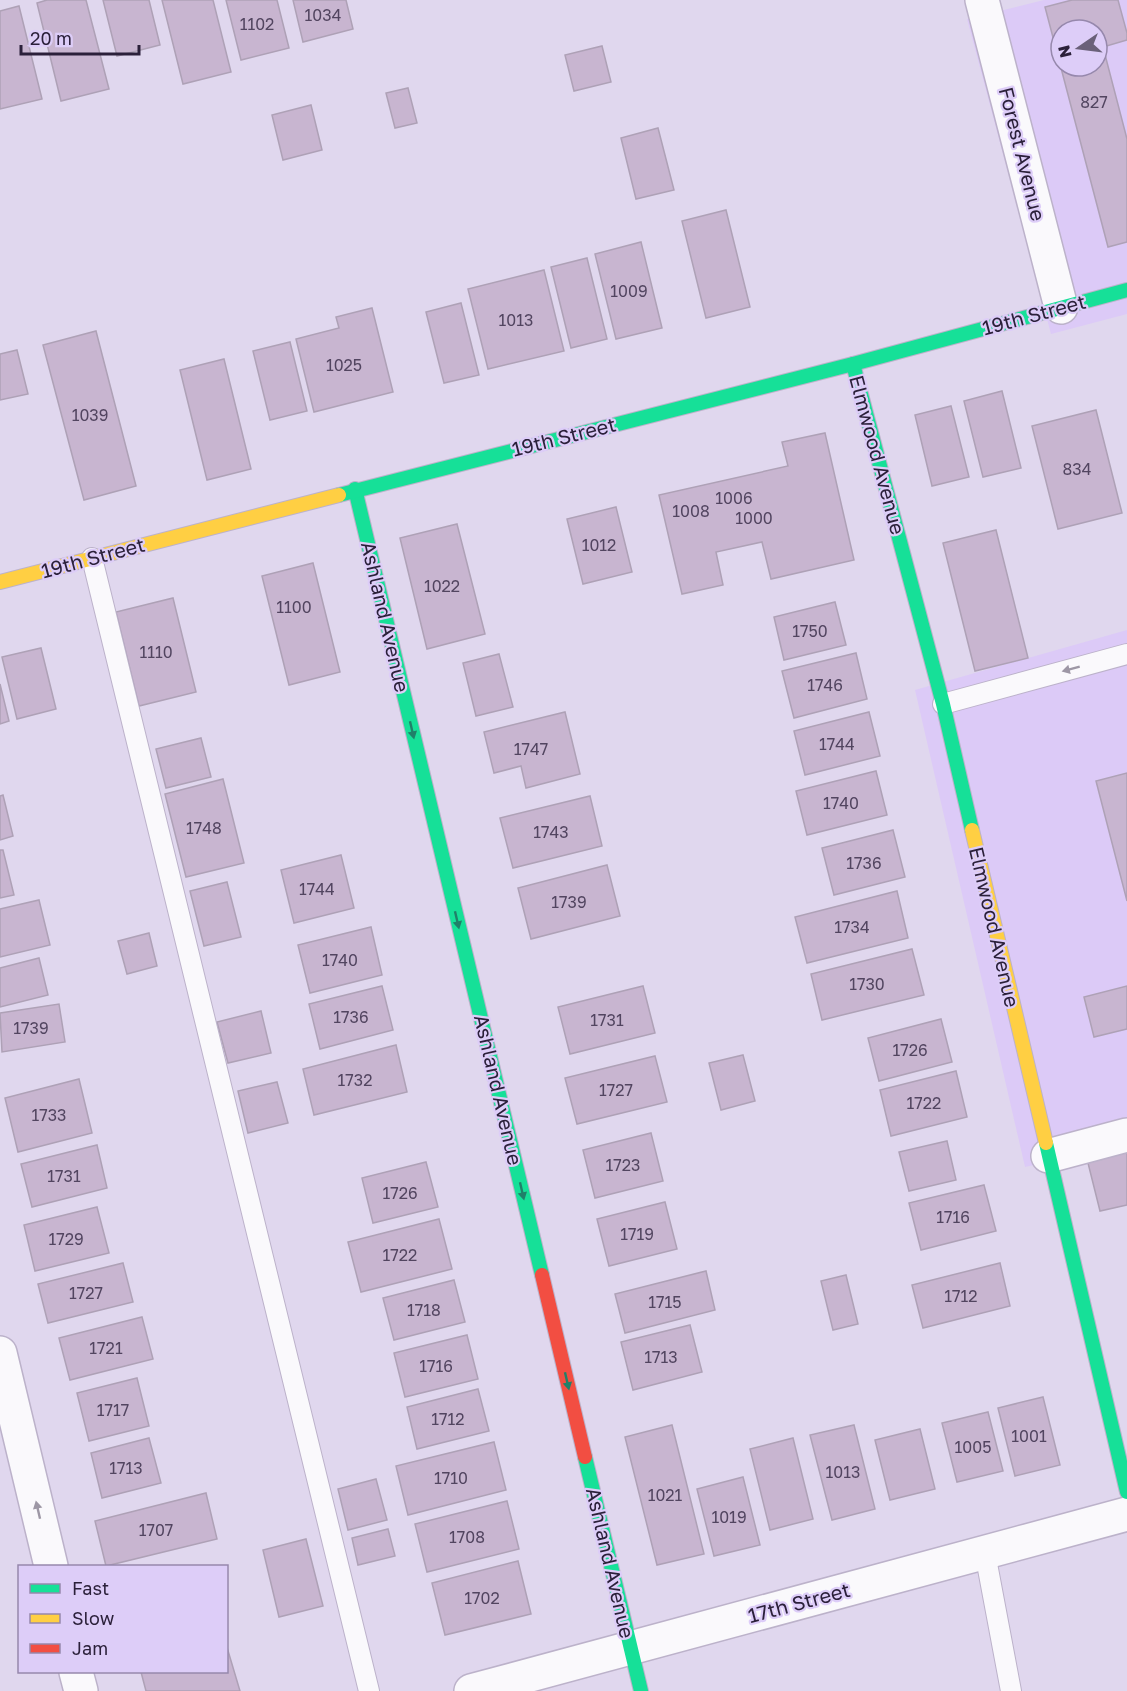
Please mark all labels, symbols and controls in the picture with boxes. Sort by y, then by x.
house number: 1034 [305,5,341,25]
house number: 1102 [240,14,274,34]
scale bar [21,18,140,56]
north arrow [1049,18,1109,78]
text: 20 m [30,27,72,49]
text: N [1053,43,1076,60]
street label: Forest Avenue [995,84,1051,223]
house number: 827 [1080,92,1108,112]
house number: 1009 [610,281,648,301]
street label: 19th Street [979,289,1088,339]
house number: 1013 [499,310,533,330]
house number: 1025 [326,355,362,375]
street label: Elmwood Avenue [845,372,911,537]
house number: 1039 [72,405,108,425]
street label: 19th Street [509,412,618,461]
house number: 834 [1063,459,1091,479]
house number: 1006 [715,488,753,508]
house number: 1008 [672,501,710,521]
house number: 1000 [735,508,773,528]
street label: 19th Street [38,532,147,582]
house number: 1012 [582,535,616,555]
street label: Ashland Avenue [357,539,415,695]
house number: 1022 [424,576,460,596]
house number: 1100 [276,597,312,617]
house number: 1750 [792,621,828,641]
house number: 1110 [139,642,173,662]
one-way arrow [1061,665,1079,674]
house number: 1746 [807,675,843,695]
one-way arrow [408,721,418,739]
house number: 1744 [819,734,855,754]
house number: 1747 [514,739,548,759]
house number: 1740 [823,793,859,813]
house number: 1748 [186,818,222,838]
house number: 1743 [533,822,569,842]
street label: Elmwood Avenue [965,844,1025,1009]
house number: 1736 [846,853,882,873]
house number: 1744 [299,879,335,899]
house number: 1739 [551,892,587,912]
one-way arrow [453,910,463,929]
house number: 1734 [834,917,870,937]
house number: 1740 [322,950,358,970]
house number: 1730 [849,974,885,994]
house number: 1736 [333,1007,369,1027]
house number: 1731 [590,1010,624,1030]
street label: Ashland Avenue [470,1012,528,1168]
house number: 1739 [13,1018,49,1038]
house number: 1726 [892,1040,928,1060]
house number: 1732 [338,1070,372,1090]
house number: 1727 [599,1080,633,1100]
house number: 1722 [907,1093,941,1113]
house number: 1733 [32,1105,66,1125]
house number: 1723 [606,1155,640,1175]
house number: 1731 [47,1166,81,1186]
one-way arrow [517,1182,527,1200]
house number: 1726 [382,1183,418,1203]
house number: 1716 [936,1207,970,1227]
house number: 1719 [620,1224,654,1244]
house number: 1729 [48,1229,84,1249]
house number: 1722 [383,1245,417,1265]
house number: 1727 [69,1283,103,1303]
house number: 1712 [944,1286,978,1306]
house number: 1715 [648,1292,682,1312]
house number: 1718 [407,1300,441,1320]
house number: 1721 [89,1338,123,1358]
house number: 1713 [644,1347,678,1367]
house number: 1716 [419,1356,453,1376]
one-way arrow [562,1372,572,1390]
house number: 1717 [97,1400,129,1420]
house number: 1712 [431,1409,465,1429]
house number: 1001 [1011,1426,1047,1446]
house number: 1005 [955,1437,991,1457]
house number: 1713 [109,1458,143,1478]
house number: 1013 [826,1462,860,1482]
house number: 1710 [434,1468,468,1488]
street label: Ashland Avenue [582,1485,640,1641]
house number: 1021 [648,1485,683,1505]
one-way arrow [32,1500,42,1519]
house number: 1019 [711,1507,747,1527]
house number: 1707 [139,1520,173,1540]
house number: 1708 [449,1527,485,1547]
legend [18,1565,228,1673]
text: Fast [72,1577,109,1599]
street label: 17th Street [745,1577,852,1627]
house number: 1702 [464,1588,500,1608]
text: Slow [72,1607,115,1629]
text: Jam [72,1637,108,1659]

